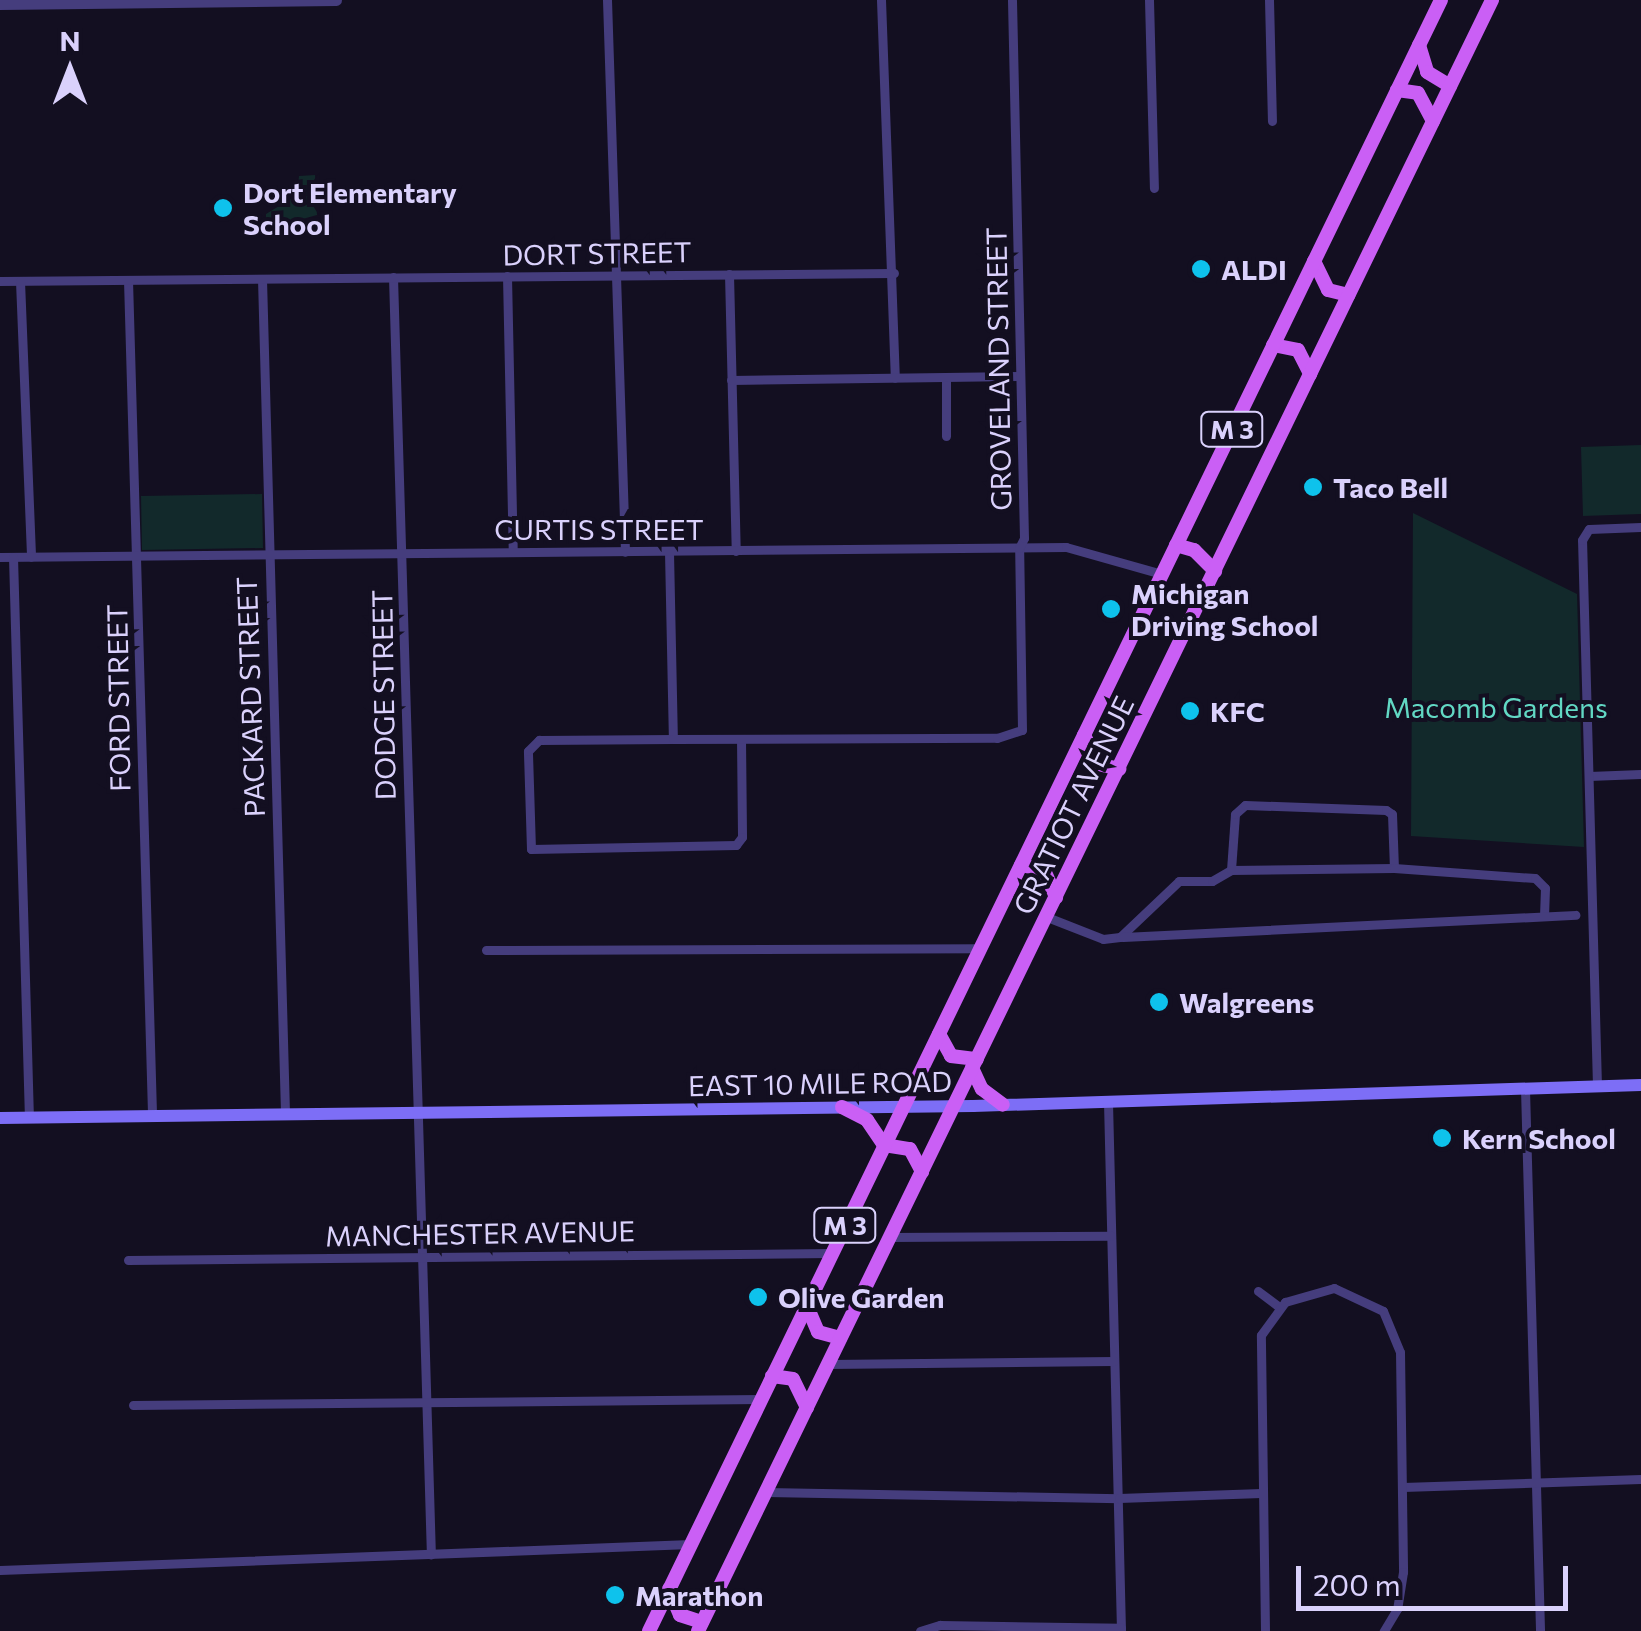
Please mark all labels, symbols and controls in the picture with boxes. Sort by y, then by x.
north arrow [20,20,120,120]
text: N [60,23,81,57]
place label: Dort Elementary School [243,175,457,241]
marker: Dort Elementary School [212,197,234,219]
street label: GROVELAND STREET [979,227,1017,511]
street label: DORT STREET [502,235,692,271]
place label: ALDI [1221,252,1287,286]
marker: ALDI [1190,258,1212,280]
road number: M 3 [1200,409,1264,449]
place label: Taco Bell [1333,470,1448,504]
marker: Taco Bell [1302,476,1324,498]
street label: CURTIS STREET [494,512,704,546]
street label: PACKARD STREET [229,576,271,818]
place label: Michigan Driving School [1131,576,1318,642]
street label: DODGE STREET [364,589,402,801]
marker: Michigan Driving School [1100,598,1122,620]
street label: FORD STREET [100,604,136,792]
street label: GRATIOT AVENUE [1006,690,1140,920]
park label: Macomb Gardens [1384,690,1608,724]
place label: KFC [1210,694,1265,728]
marker: KFC [1179,700,1201,722]
place label: Walgreens [1179,985,1314,1019]
marker: Walgreens [1148,991,1170,1013]
street label: EAST 10 MILE ROAD [688,1064,952,1102]
place label: Kern School [1462,1121,1616,1155]
marker: Kern School [1431,1127,1453,1149]
road number: M 3 [812,1205,878,1245]
street label: MANCHESTER AVENUE [325,1213,635,1253]
place label: Olive Garden [778,1280,945,1314]
marker: Olive Garden [747,1286,769,1308]
scale bar [1301,1546,1574,1608]
text: 200 m [1313,1565,1401,1602]
place label: Marathon [635,1578,763,1612]
marker: Marathon [604,1584,626,1606]

